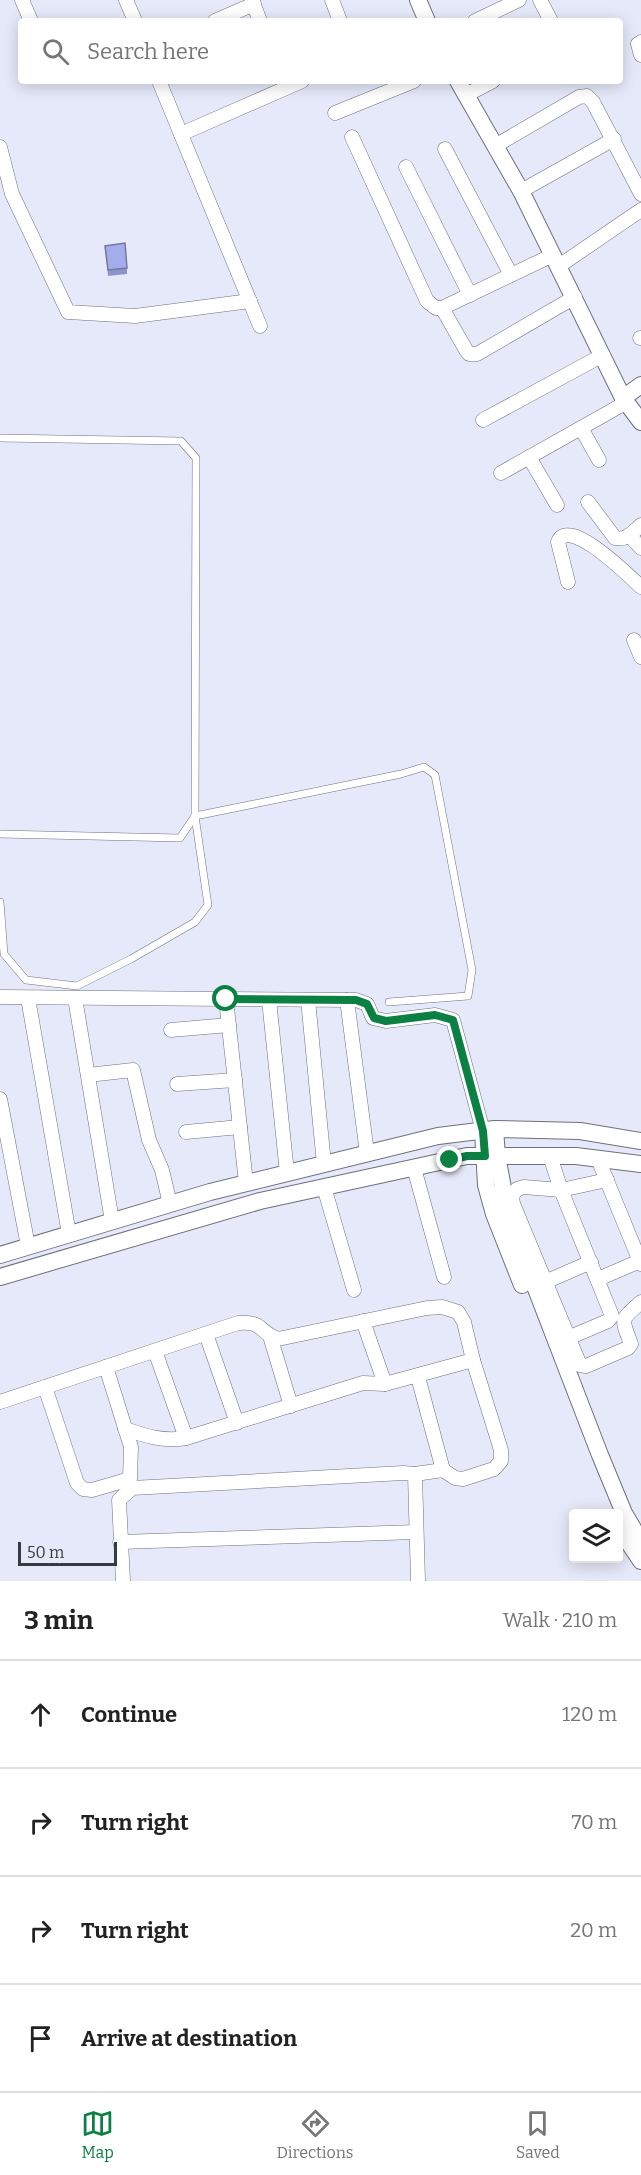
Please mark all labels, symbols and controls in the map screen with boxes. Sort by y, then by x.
search box [18,18,623,84]
icon: search [39,35,72,68]
text: Search here [87,38,209,65]
route start [212,985,238,1011]
route end [436,1146,462,1172]
map controls [569,1509,623,1563]
button: layers [569,1509,623,1563]
scale bar [18,1539,117,1566]
text: 50 m [27,1543,64,1562]
text: 3 min [24,1605,93,1636]
text: Walk · 210 m [503,1608,617,1632]
icon: ahead [24,1698,57,1731]
text: Continue [81,1701,177,1728]
text: 120 m [562,1702,617,1726]
icon: right [24,1806,57,1839]
text: Turn right [81,1809,189,1836]
text: 70 m [571,1810,617,1834]
icon: right [24,1914,57,1947]
text: Turn right [81,1917,189,1944]
text: 20 m [570,1918,617,1942]
icon: arrive [24,2022,57,2055]
text: Arrive at destination [81,2025,297,2052]
tab: Map [81,2107,114,2162]
tab: Directions [277,2107,354,2162]
tab: Saved [516,2107,560,2162]

